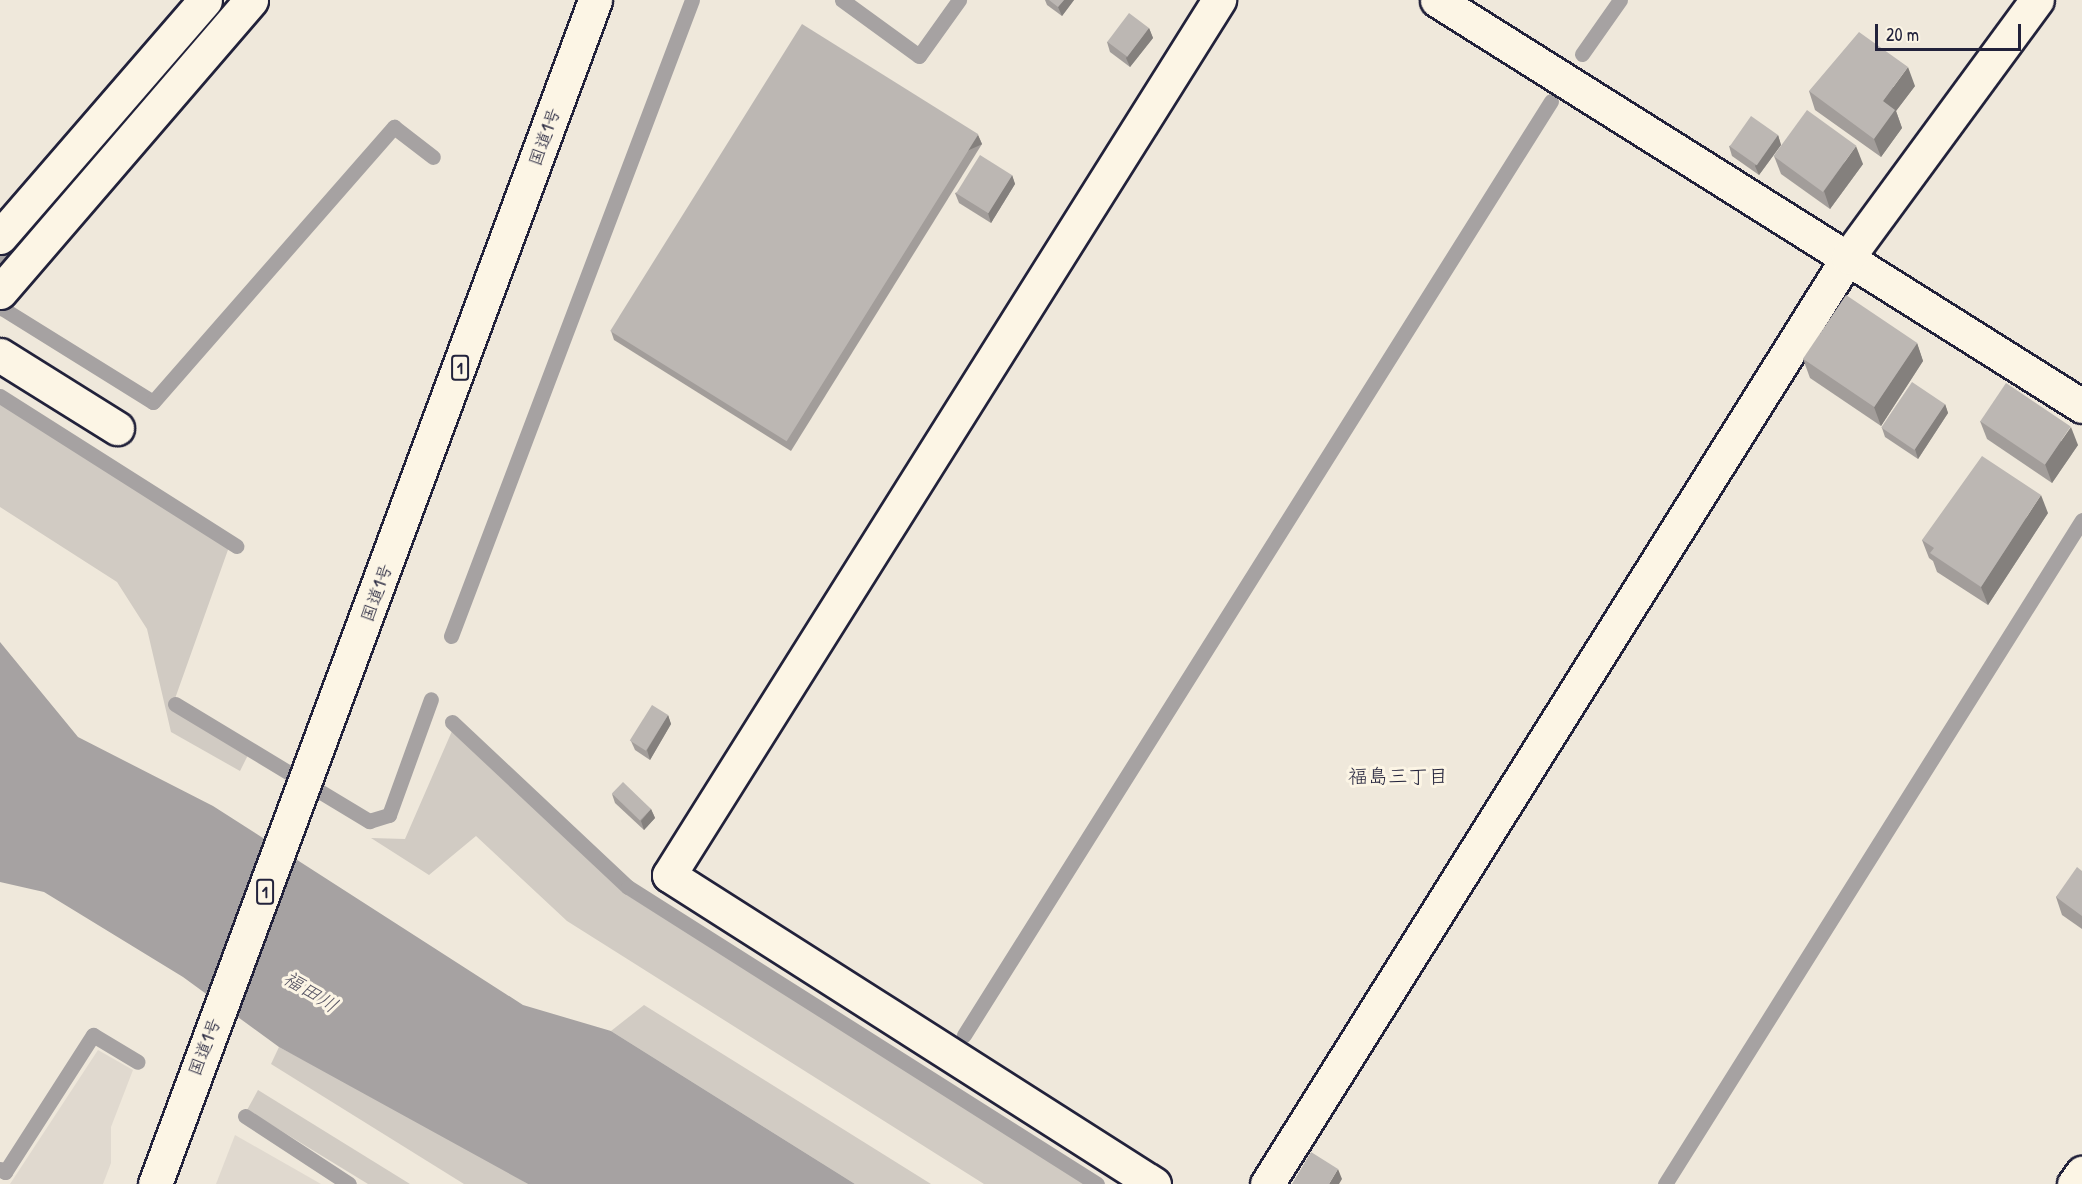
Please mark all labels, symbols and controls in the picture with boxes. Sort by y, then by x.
scale bar [1878,12,2024,50]
text: 20 m [1886,22,1919,47]
street label: 国道1号 [524,105,566,169]
road number: 1 [451,355,469,381]
street label: 国道1号 [356,561,398,625]
district label: 福島三丁目 [1348,763,1448,787]
road number: 1 [256,879,274,905]
water label: 福田川 [279,965,343,1017]
street label: 国道1号 [184,1015,226,1079]

